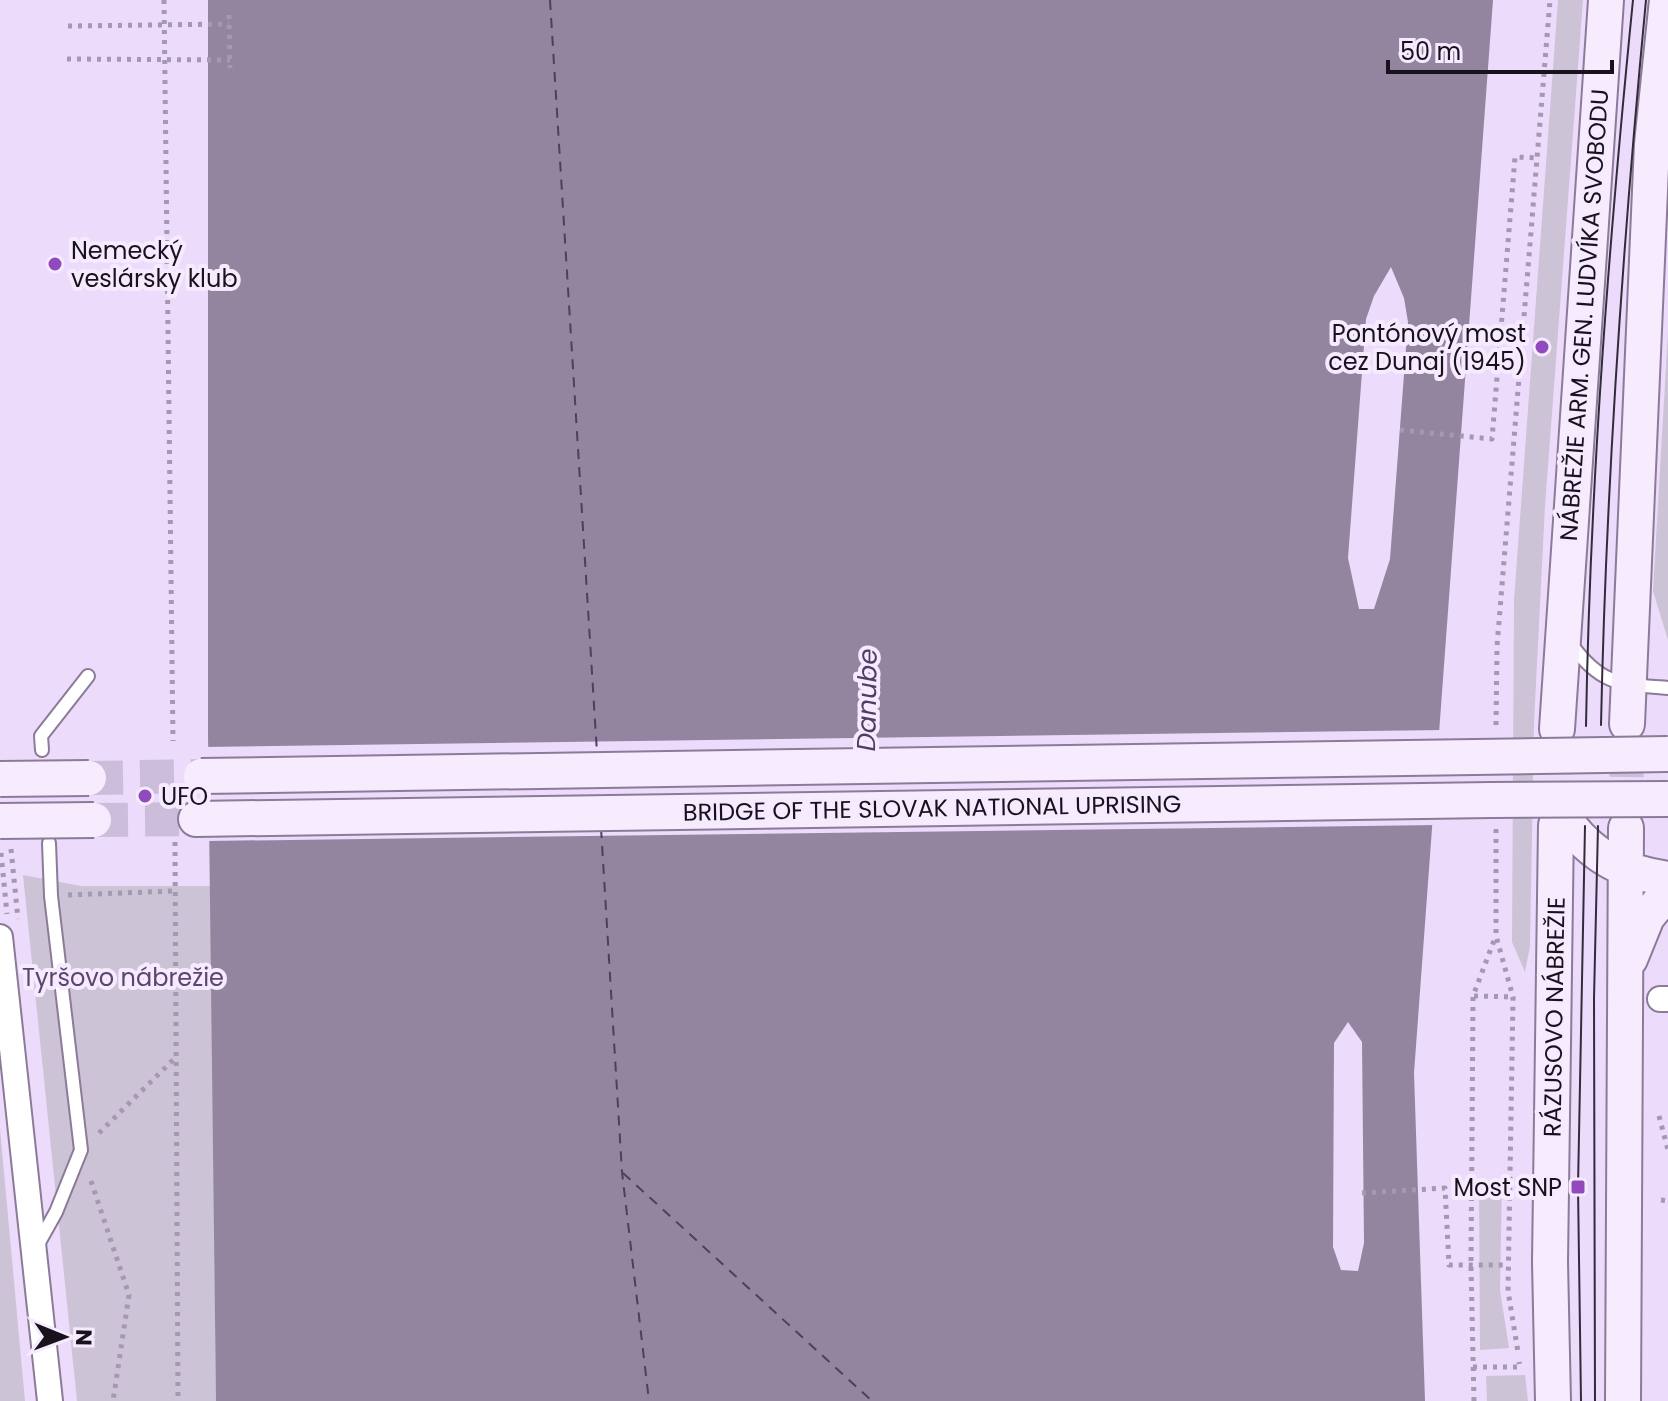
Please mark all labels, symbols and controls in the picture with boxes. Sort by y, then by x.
scale bar [1388,24,1612,74]
text: 50 m [1400,35,1461,68]
street label: NÁBREŽIE ARM. GEN. LUDVÍKA SVOBODU [1552,88,1616,542]
place label: Nemecký veslársky klub [71,234,238,295]
marker: Nemecký veslársky klub [46,255,64,273]
place label: Pontónový most cez Dunaj (1945) [1328,317,1526,378]
marker: Pontónový most cez Dunaj (1945) [1533,338,1551,356]
water label: Danube [848,648,886,752]
place label: UFO [161,780,208,813]
marker: UFO [136,787,154,805]
street label: BRIDGE OF THE SLOVAK NATIONAL UPRISING [682,787,1182,829]
street label: RÁZUSOVO NÁBREŽIE [1535,897,1573,1137]
park label: Tyršovo nábrežie [22,961,224,994]
place label: Most SNP [1453,1171,1562,1204]
marker: Most SNP [1569,1178,1587,1196]
north arrow [24,1297,104,1377]
text: N [68,1329,99,1346]

